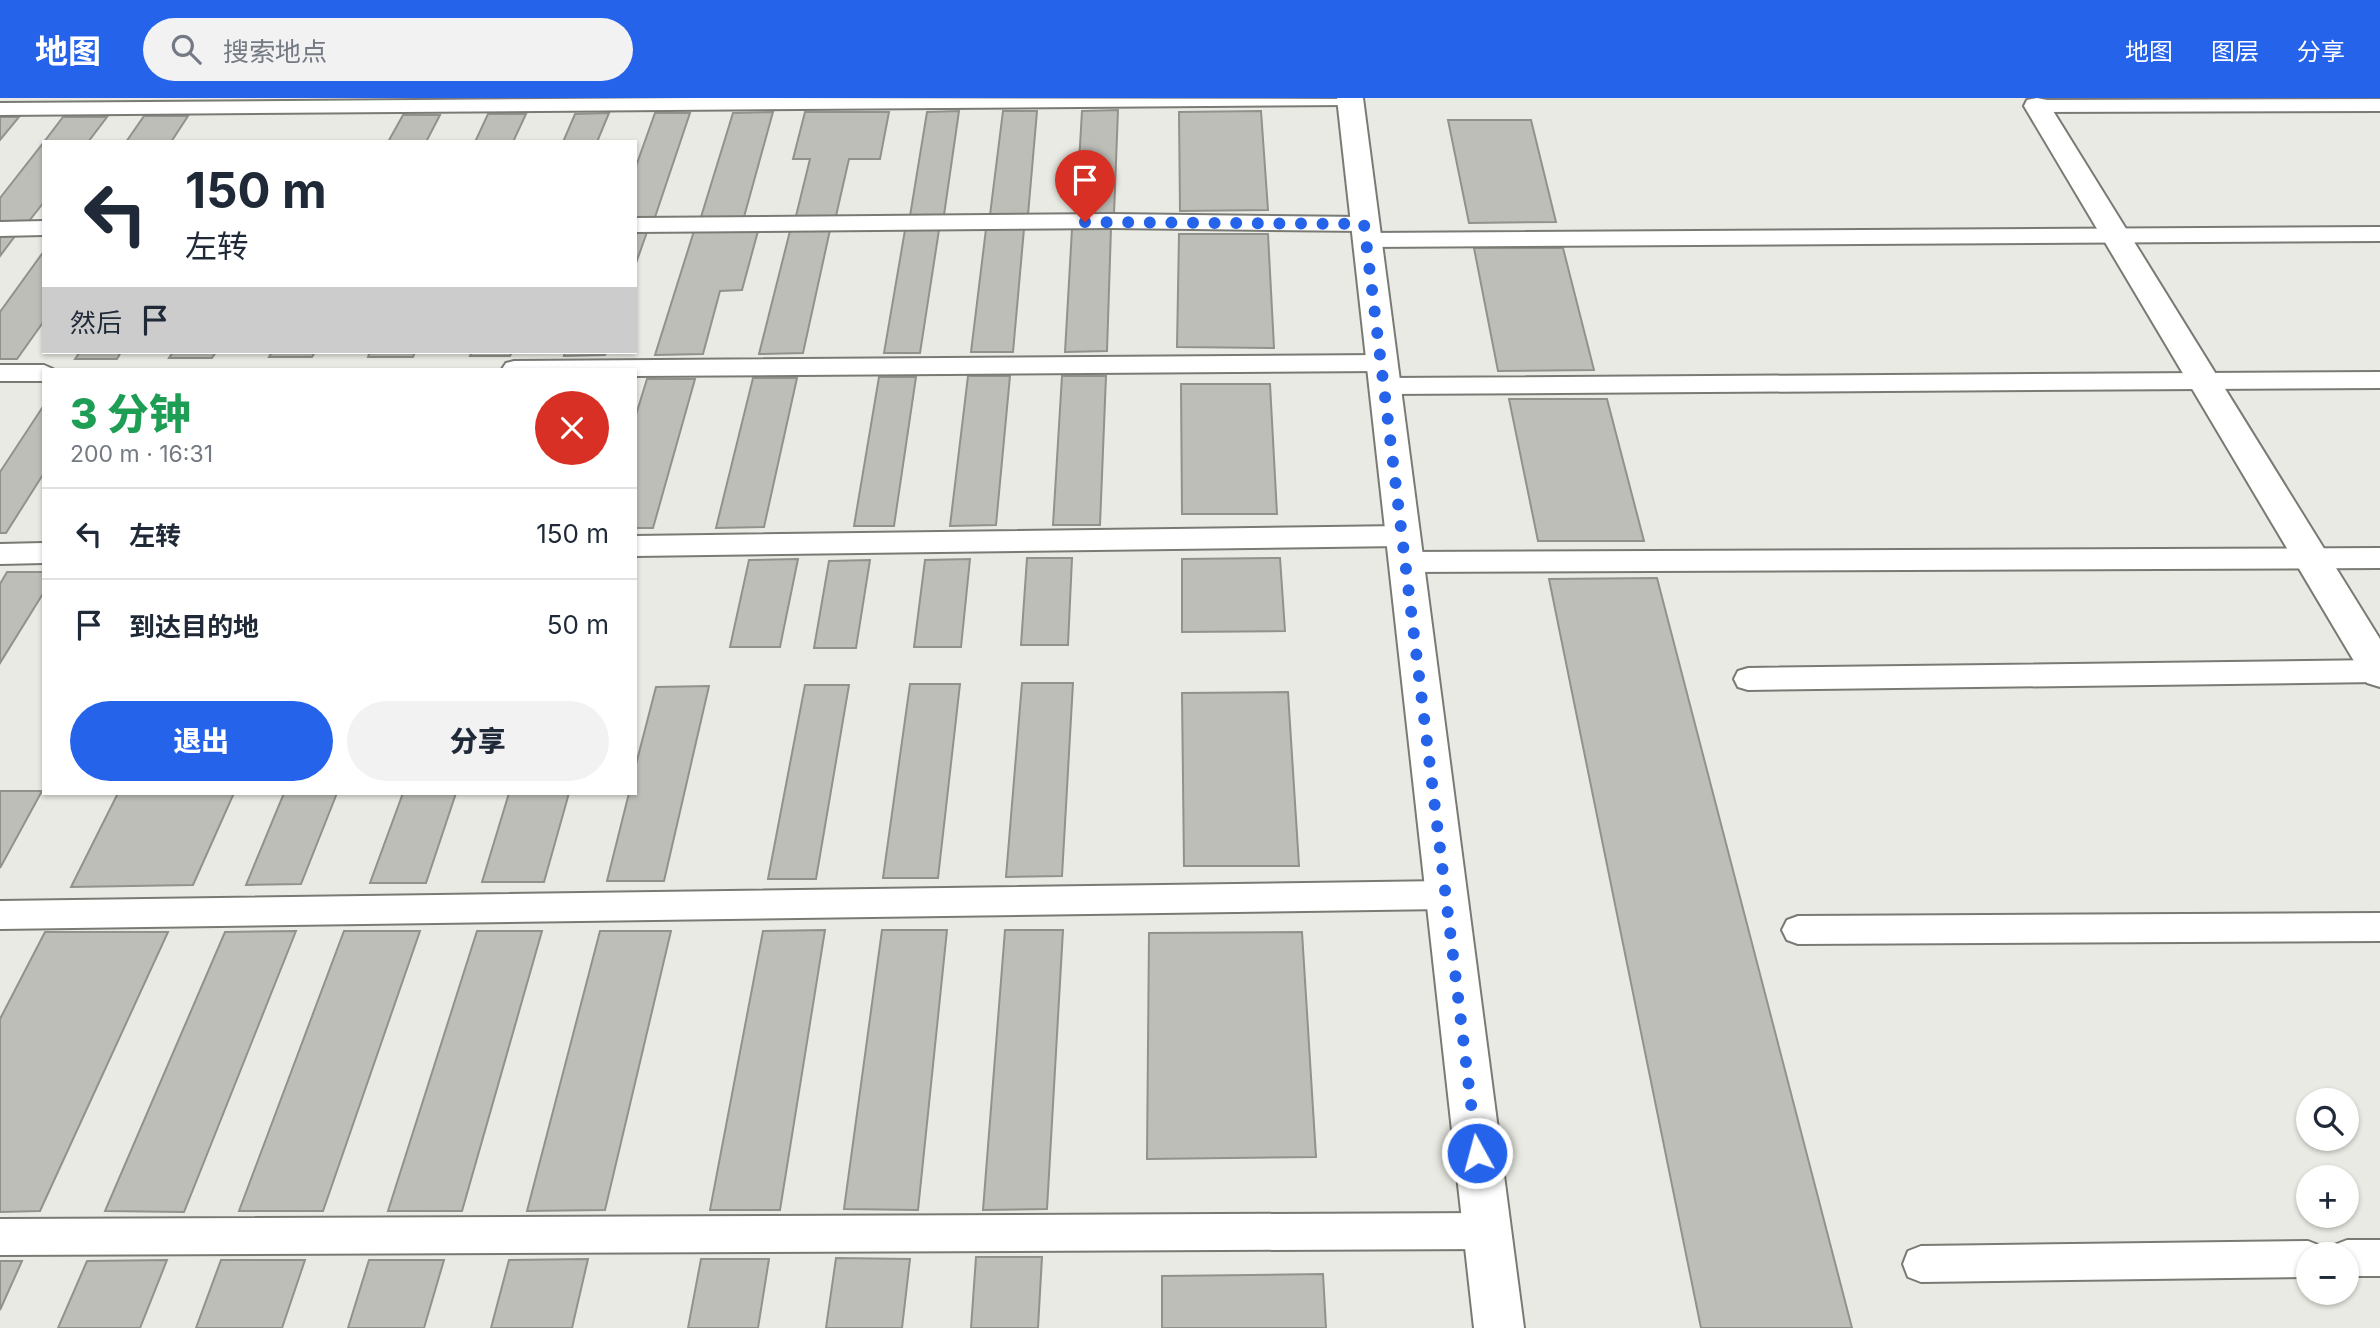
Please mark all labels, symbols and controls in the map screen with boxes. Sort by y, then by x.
search box [143,18,633,81]
icon: search [167,30,205,68]
text: 地图 [35,31,101,71]
text: 搜索地点 [223,36,327,67]
text: 地图 [2125,37,2173,66]
text: 图层 [2211,37,2259,66]
text: 分享 [2297,37,2345,66]
pin [1055,150,1115,222]
text: 150 m [185,161,327,220]
icon: arrive [1066,161,1104,199]
icon: left [70,168,161,259]
text: 左转 [185,227,249,266]
icon: arrive [136,301,174,339]
text: 然后 [70,307,122,338]
text: 3 分钟 [70,388,191,439]
button: close [535,391,609,465]
text: 200 m · 16:31 [70,440,213,468]
icon: left [70,515,108,553]
text: 150 m [536,518,609,549]
text: 左转 [129,520,181,551]
icon: arrive [70,606,108,644]
text: 50 m [547,609,609,640]
text: 到达目的地 [129,611,259,642]
button: 退出 [70,701,333,781]
button: 分享 [347,701,609,781]
map controls [2296,1088,2359,1305]
button: search [2296,1088,2359,1151]
position arrow [1440,1116,1514,1190]
button: + [2296,1165,2359,1228]
button: − [2296,1242,2359,1305]

